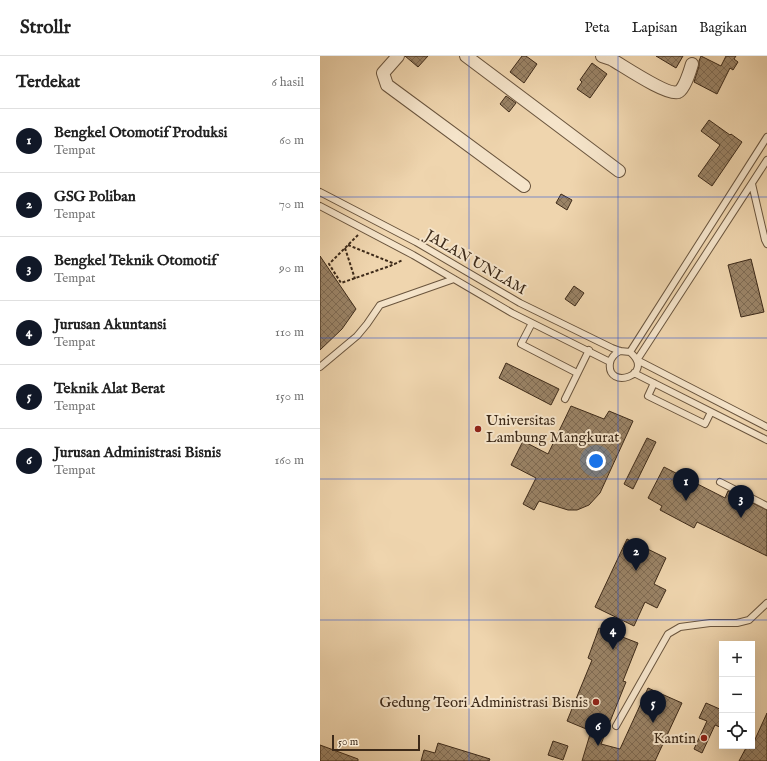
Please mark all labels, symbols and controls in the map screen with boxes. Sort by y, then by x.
text: Strollr [20,16,71,40]
text: Peta [584,19,610,37]
text: Lapisan [632,19,677,37]
text: Bagikan [699,19,747,37]
text: Terdekat [16,72,80,93]
text: 6 hasil [272,74,304,91]
text: Bengkel Otomotif Produksi [54,123,228,142]
text: 1 [27,132,31,149]
text: 60 m [279,132,304,149]
text: Tempat [54,142,95,159]
text: GSG Poliban [54,187,136,206]
text: 2 [26,196,32,213]
text: 70 m [279,196,304,213]
text: Tempat [54,206,95,223]
street label: JALAN UNLAM [420,225,530,299]
text: Bengkel Teknik Otomotif [54,251,217,270]
text: 3 [27,260,31,277]
text: 90 m [279,260,304,277]
text: Tempat [54,270,95,287]
text: Jurusan Akuntansi [54,315,167,334]
text: 4 [26,324,32,341]
text: 110 m [275,324,304,341]
text: Tempat [54,334,95,351]
text: Teknik Alat Berat [54,379,165,398]
text: 5 [27,388,31,405]
text: 150 m [275,388,304,405]
text: Tempat [54,398,95,415]
place label: Universitas Lambung Mangkurat [486,411,619,447]
marker: Universitas Lambung Mangkurat [473,424,483,434]
text: Jurusan Administrasi Bisnis [54,443,221,462]
your location [586,451,606,471]
text: 6 [26,452,32,469]
text: 160 m [274,452,304,469]
text: Tempat [54,462,95,479]
pin: 1 [673,468,699,501]
pin: 3 [728,485,754,518]
pin: 2 [623,538,649,571]
pin: 4 [600,617,626,650]
map controls [719,641,755,749]
button: + [719,641,755,677]
button: − [719,677,755,713]
pin: 5 [640,690,666,723]
place label: Gedung Teori Administrasi Bisnis [379,693,588,712]
marker: Gedung Teori Administrasi Bisnis [591,697,601,707]
pin: 6 [585,713,611,746]
button: locate [719,713,755,749]
place label: Kantin [654,729,696,748]
scale bar [332,733,420,752]
marker: Kantin [699,733,709,743]
text: 50 m [338,735,358,749]

